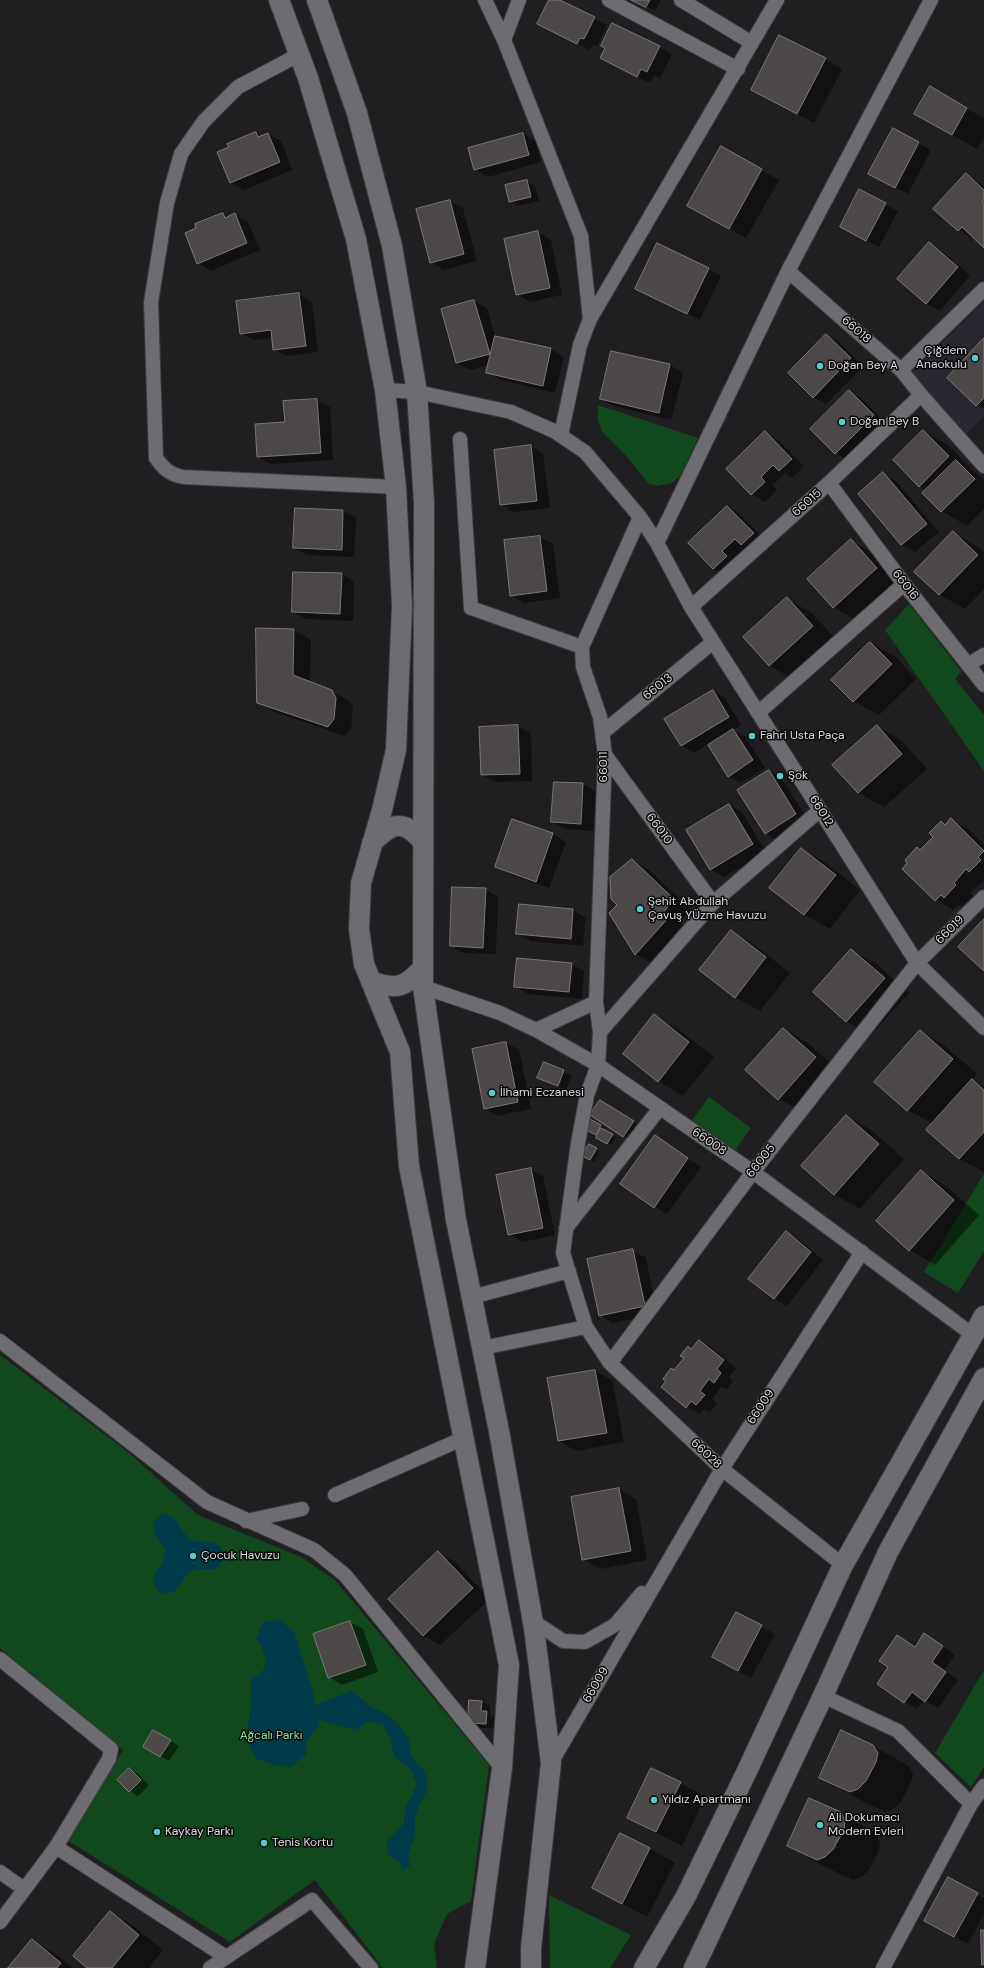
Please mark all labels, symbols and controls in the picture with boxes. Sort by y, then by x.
street label: 66018 [838,313,874,347]
place label: Çiğdem Anaokulu [916,344,967,372]
marker: Çiğdem Anaokulu [970,353,980,363]
place label: Doğan Bey A [828,359,898,373]
marker: Doğan Bey A [815,361,825,371]
place label: Doğan Bey B [850,415,919,429]
marker: Doğan Bey B [837,417,847,427]
street label: 66015 [789,486,825,520]
street label: 66016 [889,567,921,603]
street label: 66013 [640,671,676,703]
place label: Fahri Usta Paça [760,729,845,743]
marker: Fahri Usta Paça [747,731,757,741]
street label: 66011 [597,752,611,782]
place label: Şok [788,769,808,783]
marker: Şok [775,771,785,781]
street label: 66012 [806,793,836,829]
street label: 66010 [643,811,675,847]
place label: Şehit Abdullah Çavuş YÜzme Havuzu [648,895,766,923]
marker: Şehit Abdullah Çavuş YÜzme Havuzu [635,904,645,914]
street label: 66019 [933,913,967,947]
place label: İlhami Eczanesi [500,1086,584,1100]
marker: İlhami Eczanesi [487,1088,497,1098]
street label: 66008 [689,1125,729,1159]
street label: 66005 [743,1141,779,1181]
street label: 66009 [744,1387,778,1427]
street label: 66028 [687,1436,725,1472]
place label: Çocuk Havuzu [201,1549,280,1563]
marker: Çocuk Havuzu [188,1551,198,1561]
street label: 66009 [580,1665,612,1705]
park label: Ağcalı Parkı [240,1729,302,1743]
place label: Yıldız Apartmanı [662,1793,751,1807]
marker: Yıldız Apartmanı [649,1795,659,1805]
place label: Ali Dokumacı Modern Evleri [828,1811,904,1839]
marker: Ali Dokumacı Modern Evleri [815,1820,825,1830]
place label: Kaykay Parkı [165,1825,233,1839]
marker: Kaykay Parkı [152,1827,162,1837]
place label: Tenis Kortu [272,1836,333,1850]
marker: Tenis Kortu [259,1838,269,1848]

